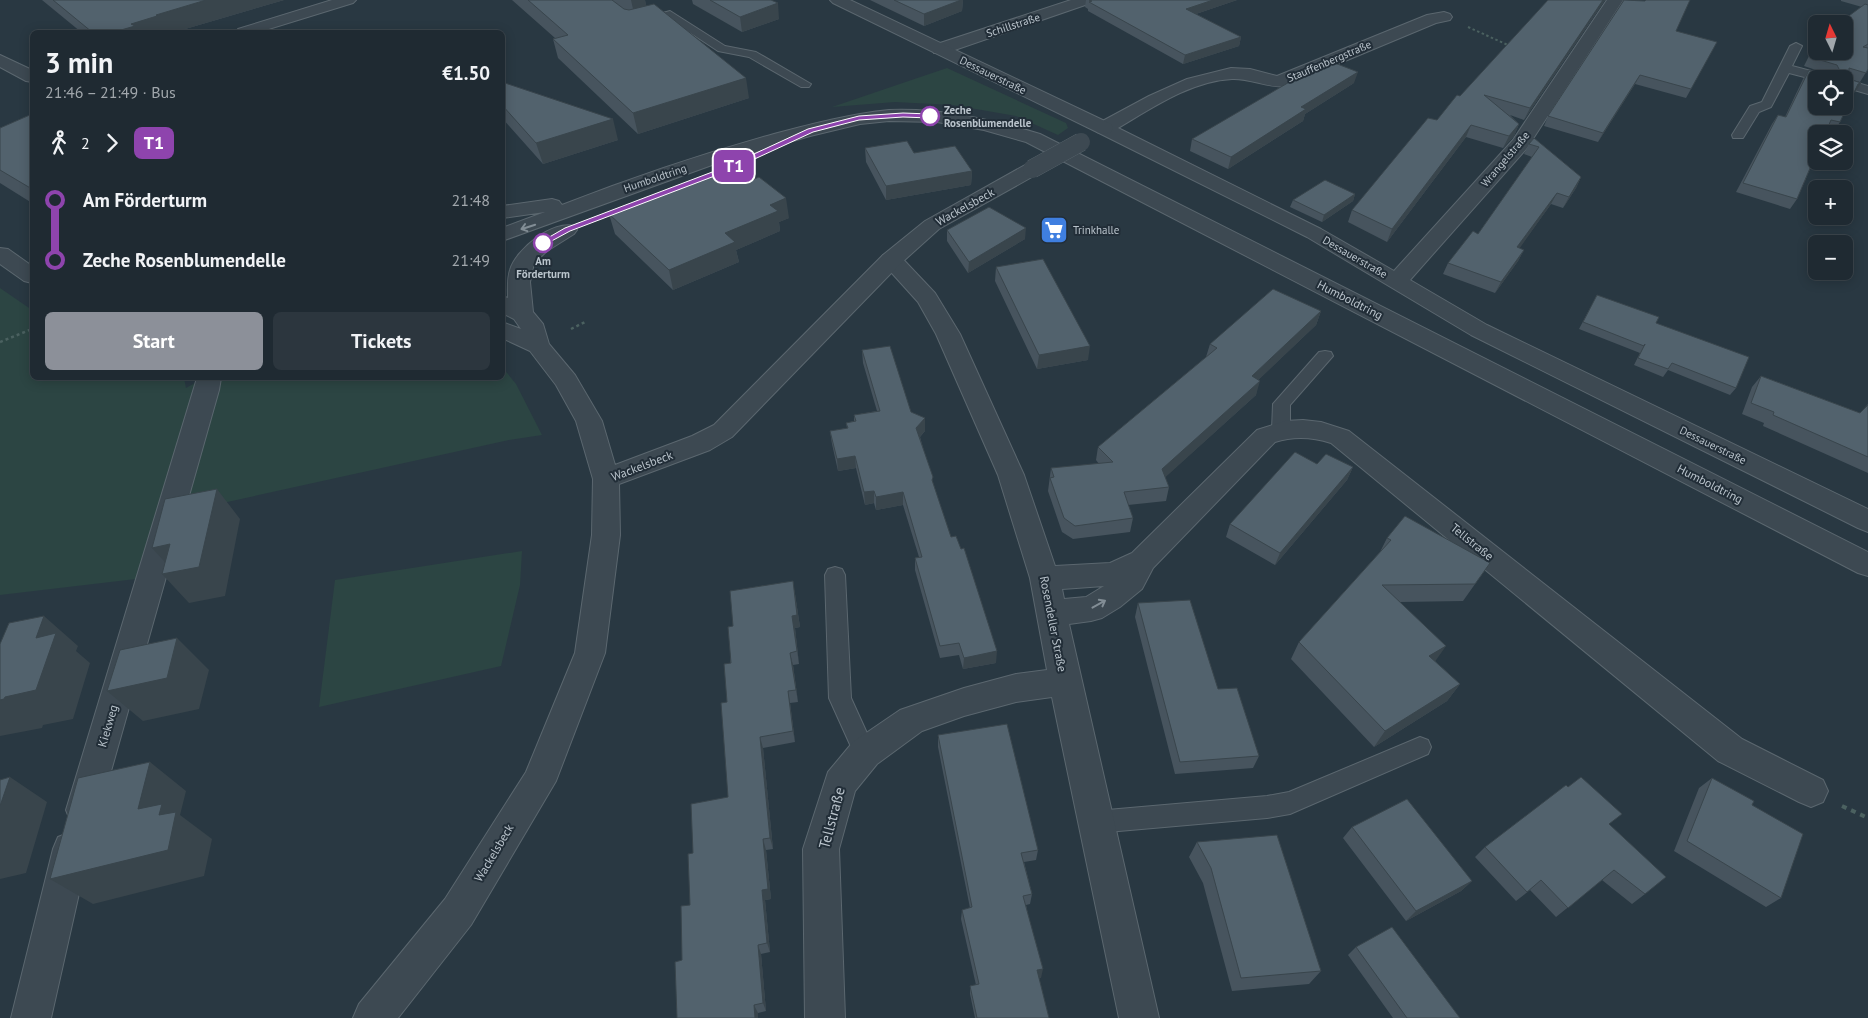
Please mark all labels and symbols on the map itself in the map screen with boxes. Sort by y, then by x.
street label: Schillstraße [984,10,1042,40]
north arrow [1808,15,1852,60]
street label: Stauffenbergstraße [1285,37,1374,85]
street label: Dessauerstraße [957,53,1029,97]
place label: Zeche Rosenblumendelle [944,103,1032,130]
marker: Zeche Rosenblumendelle [920,106,940,126]
street label: Wrangelstraße [1478,128,1533,190]
line badge: T1 [712,150,756,182]
street label: Humboldtring [622,161,688,195]
street label: Wackelsbeck [933,184,997,229]
supermarket icon: Trinkhalle [1039,215,1069,245]
one-way arrow [520,222,536,232]
place label: Trinkhalle [1073,223,1120,237]
marker: Am Förderturm [533,233,553,253]
street label: Dessauerstraße [1320,233,1390,281]
place label: Am Förderturm [516,254,570,281]
street label: Humboldtring [1315,277,1385,322]
street label: Dessauerstraße [1677,423,1749,467]
street label: Wackelsbeck [609,447,675,484]
street label: Humboldtring [1675,461,1745,506]
street label: Tellstraße [1448,520,1497,563]
street label: Rosendeller Straße [1037,575,1070,673]
one-way arrow [1091,599,1106,608]
street label: Kiekweg [94,703,121,749]
street label: Tellstraße [814,785,849,851]
street label: Wackelsbeck [470,821,517,884]

